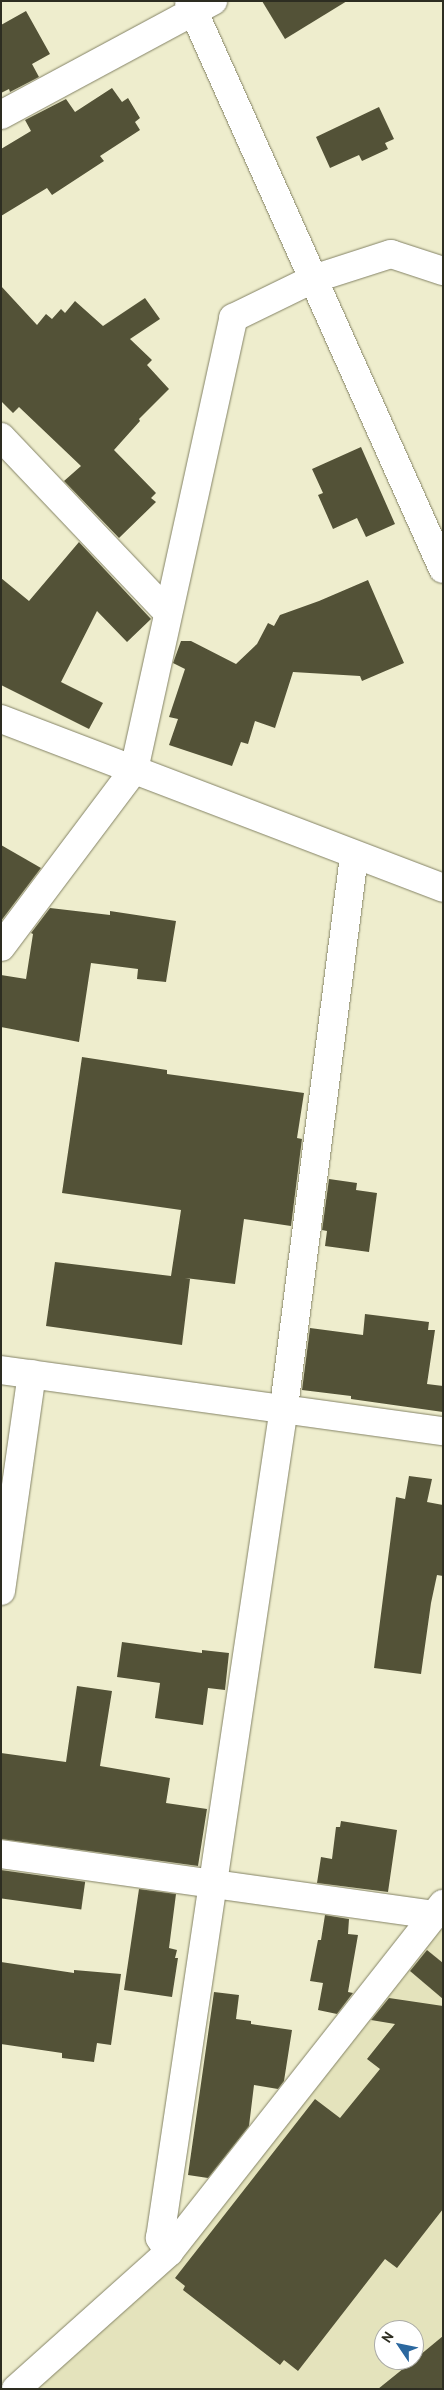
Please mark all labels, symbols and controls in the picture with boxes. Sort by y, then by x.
north arrow [374,2320,424,2370]
text: N [377,2328,397,2346]

